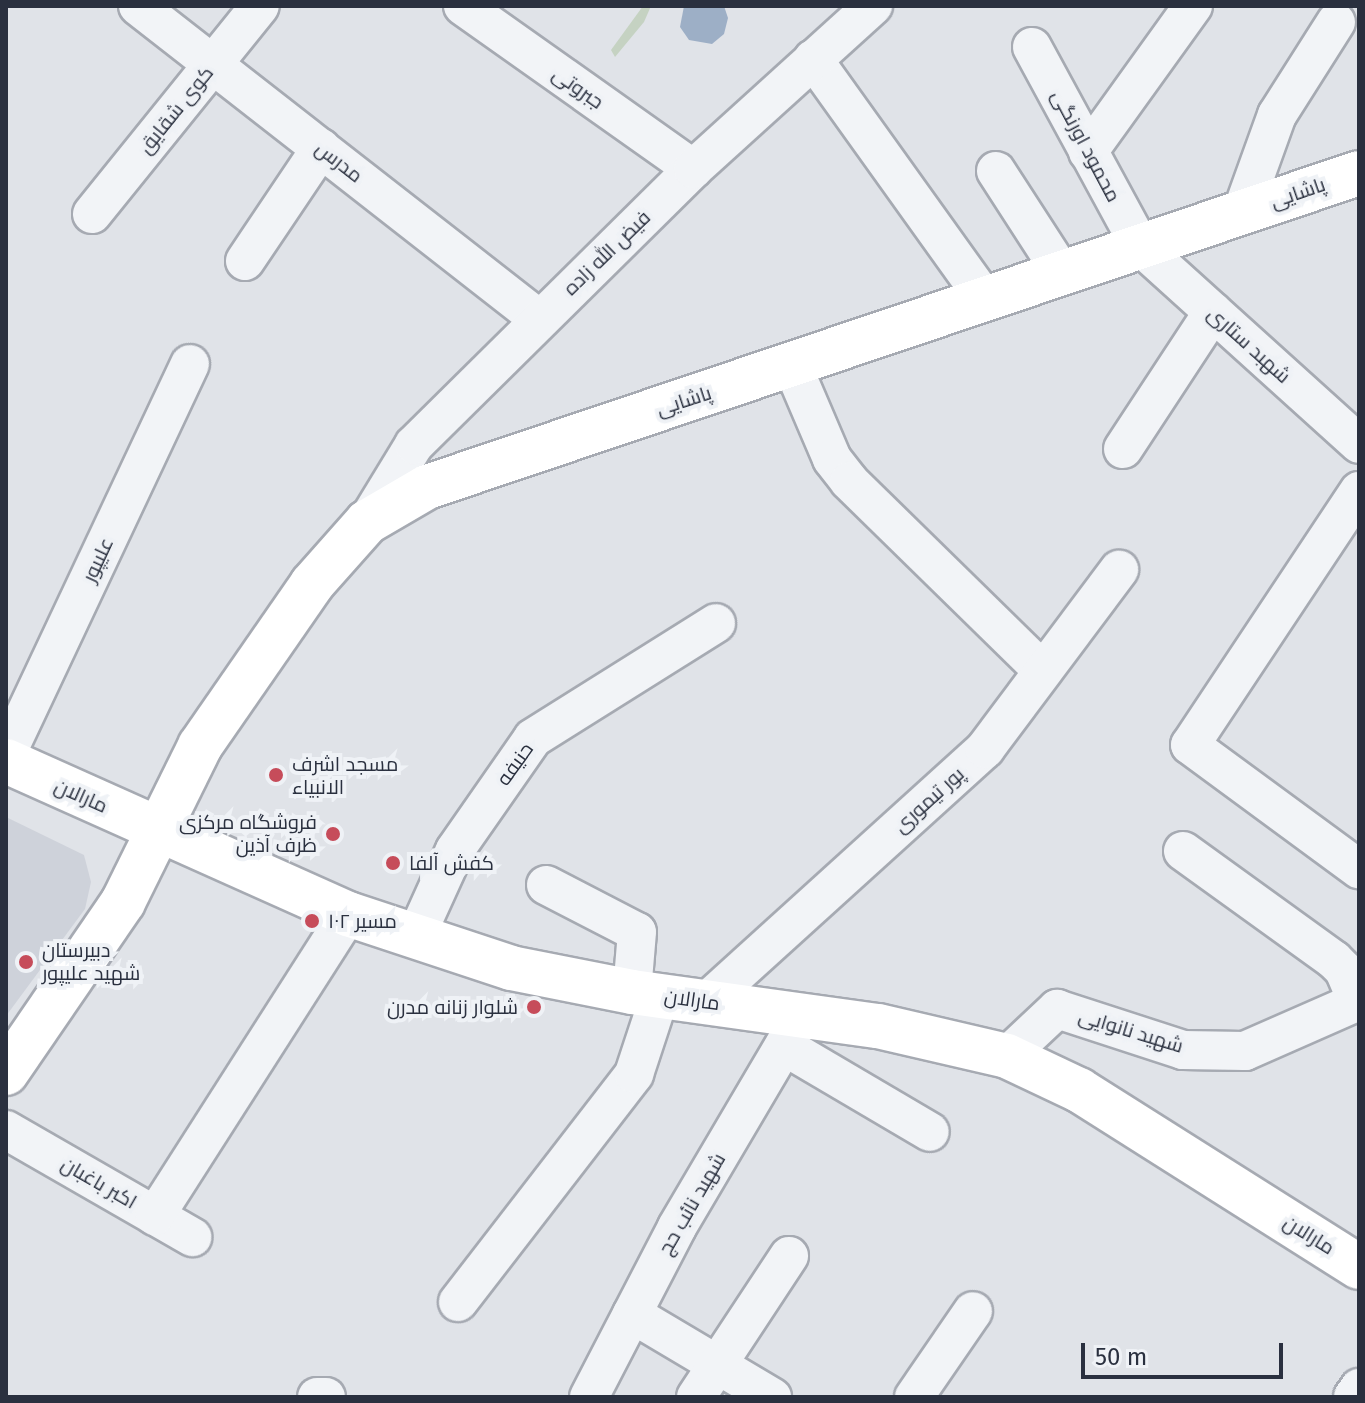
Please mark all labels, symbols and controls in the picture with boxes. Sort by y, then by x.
street label: کوی شقایق [133,61,219,159]
street label: جبروتی [548,62,608,114]
street label: محمود اورنگی [1046,86,1126,206]
street label: مدرس [311,136,367,188]
street label: پاشایی [1267,172,1329,214]
street label: فیض الله زاده [559,206,655,300]
street label: شهبد ستاری [1203,302,1295,388]
street label: پاشایی [653,381,715,421]
street label: علیپور [77,534,119,586]
street label: حنیفه [491,738,539,790]
place label: مسجد اشرف الانبیاء [292,752,398,799]
street label: پور تیموری [889,762,969,838]
marker: مسجد اشرف الانبیاء [267,766,285,784]
street label: مارالان [51,774,111,818]
place label: فروشگاه مرکزی ظرف آذین [179,810,317,857]
marker: فروشگاه مرکزی ظرف آذین [324,825,342,843]
place label: کفش آلفا [409,851,494,875]
marker: کفش آلفا [384,854,402,872]
place label: مسیر ۱۰۲ [328,909,397,933]
marker: مسیر ۱۰۲ [303,912,321,930]
place label: دبیرستان شهید علیپور [42,938,140,985]
marker: دبیرستان شهید علیپور [17,953,35,971]
street label: مارالان [663,984,721,1016]
place label: شلوار زنانه مدرن [387,995,518,1019]
marker: شلوار زنانه مدرن [525,998,543,1016]
street label: شهید نانوایی [1076,1004,1186,1058]
street label: شهید نائب حج [653,1149,731,1259]
street label: اکبر باغبان [57,1152,141,1214]
street label: مارالان [1279,1210,1339,1260]
scale bar [1085,1327,1287,1377]
text: 50 m [1095,1343,1147,1371]

